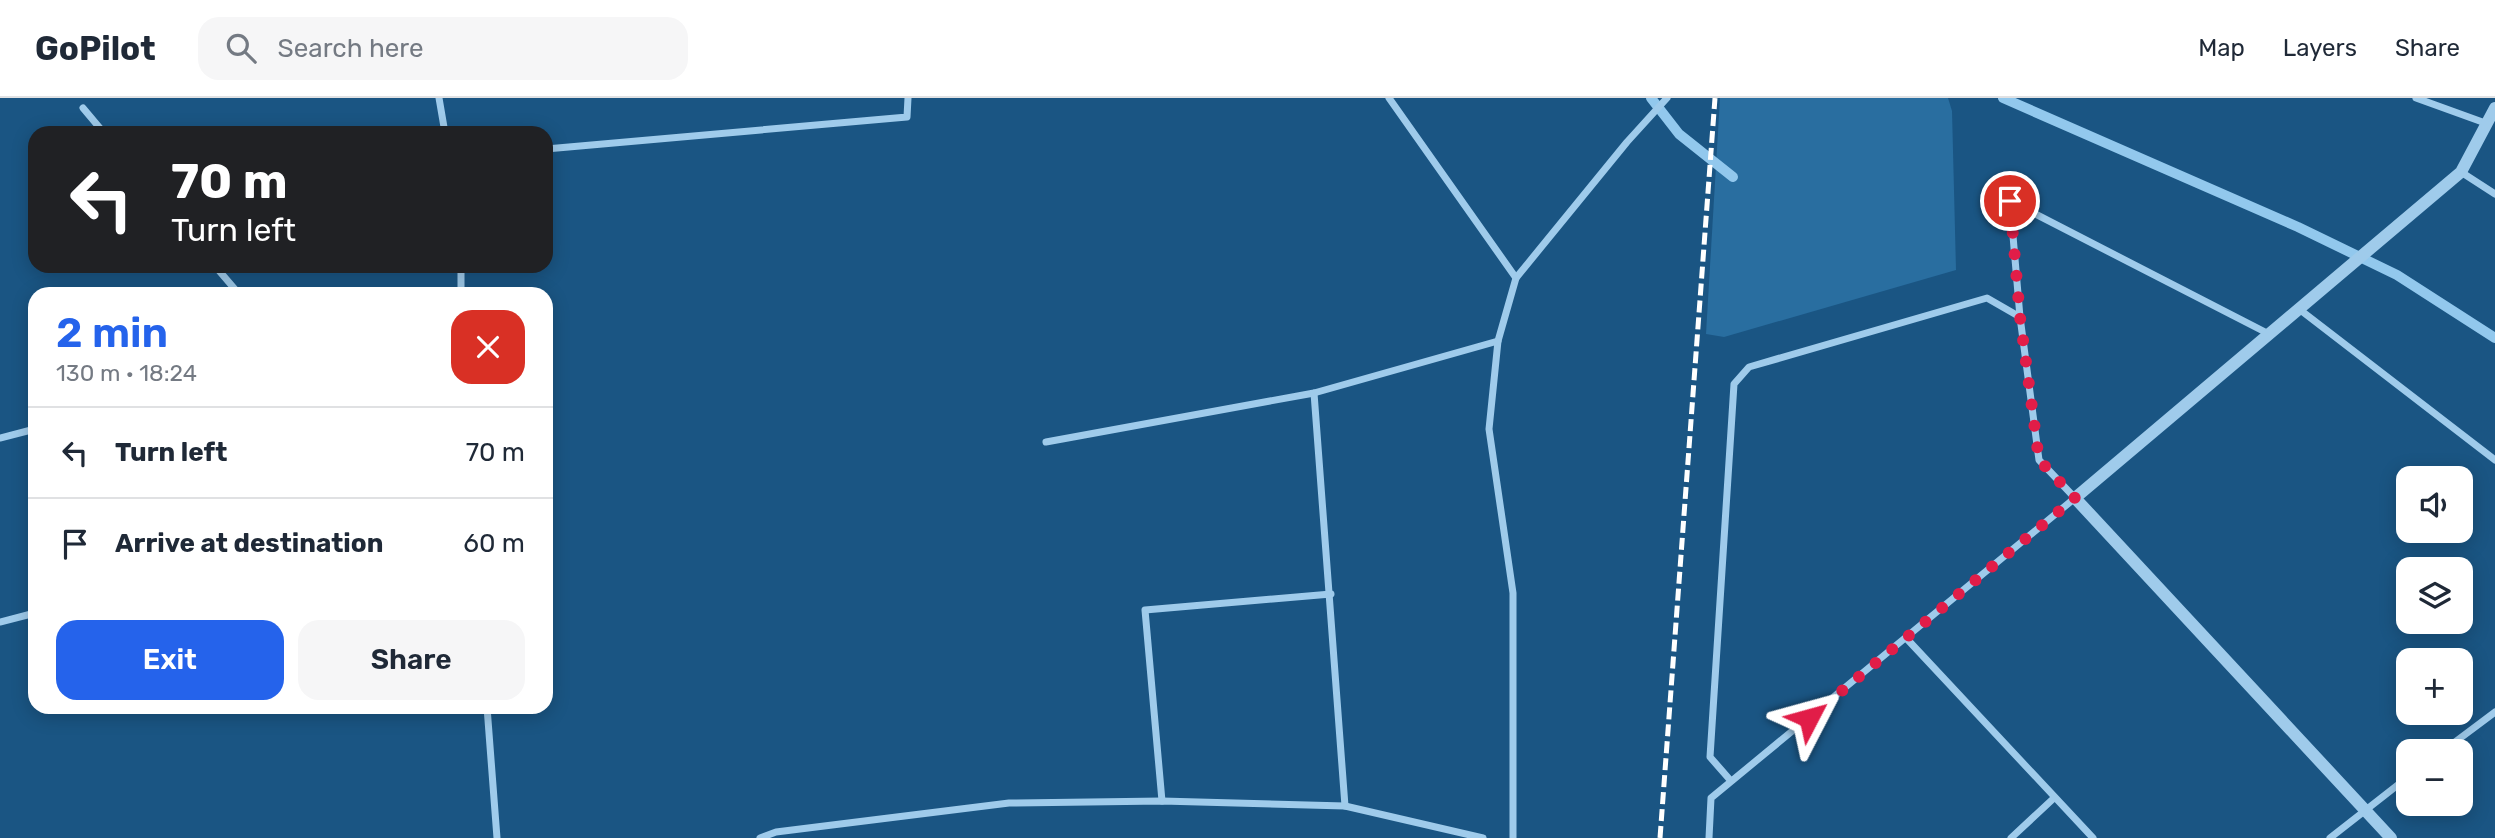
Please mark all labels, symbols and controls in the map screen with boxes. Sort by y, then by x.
search box [198,17,688,80]
text: GoPilot [35,29,156,68]
icon: search [222,29,260,67]
text: Search here [278,33,423,64]
text: Map [2198,34,2245,62]
text: Layers [2283,34,2357,62]
text: Share [2395,34,2460,62]
text: 70 m [171,152,288,210]
icon: left [56,154,147,245]
pin [1980,171,2040,231]
icon: arrive [1991,182,2029,220]
text: Turn left [171,211,296,249]
text: 2 min [56,308,168,358]
button: close [451,310,525,384]
text: 130 m · 18:24 [56,359,197,387]
icon: left [56,434,94,472]
text: Turn left [115,437,227,468]
text: 70 m [466,437,525,468]
map controls [2396,466,2473,816]
button: sound [2396,466,2473,543]
icon: arrive [56,525,94,563]
text: Arrive at destination [115,528,383,559]
text: 60 m [463,528,525,559]
button: layers [2396,557,2473,634]
button: Exit [56,620,284,700]
button: Share [298,620,525,700]
button: + [2396,648,2473,725]
position arrow [1772,681,1846,755]
button: − [2396,739,2473,816]

